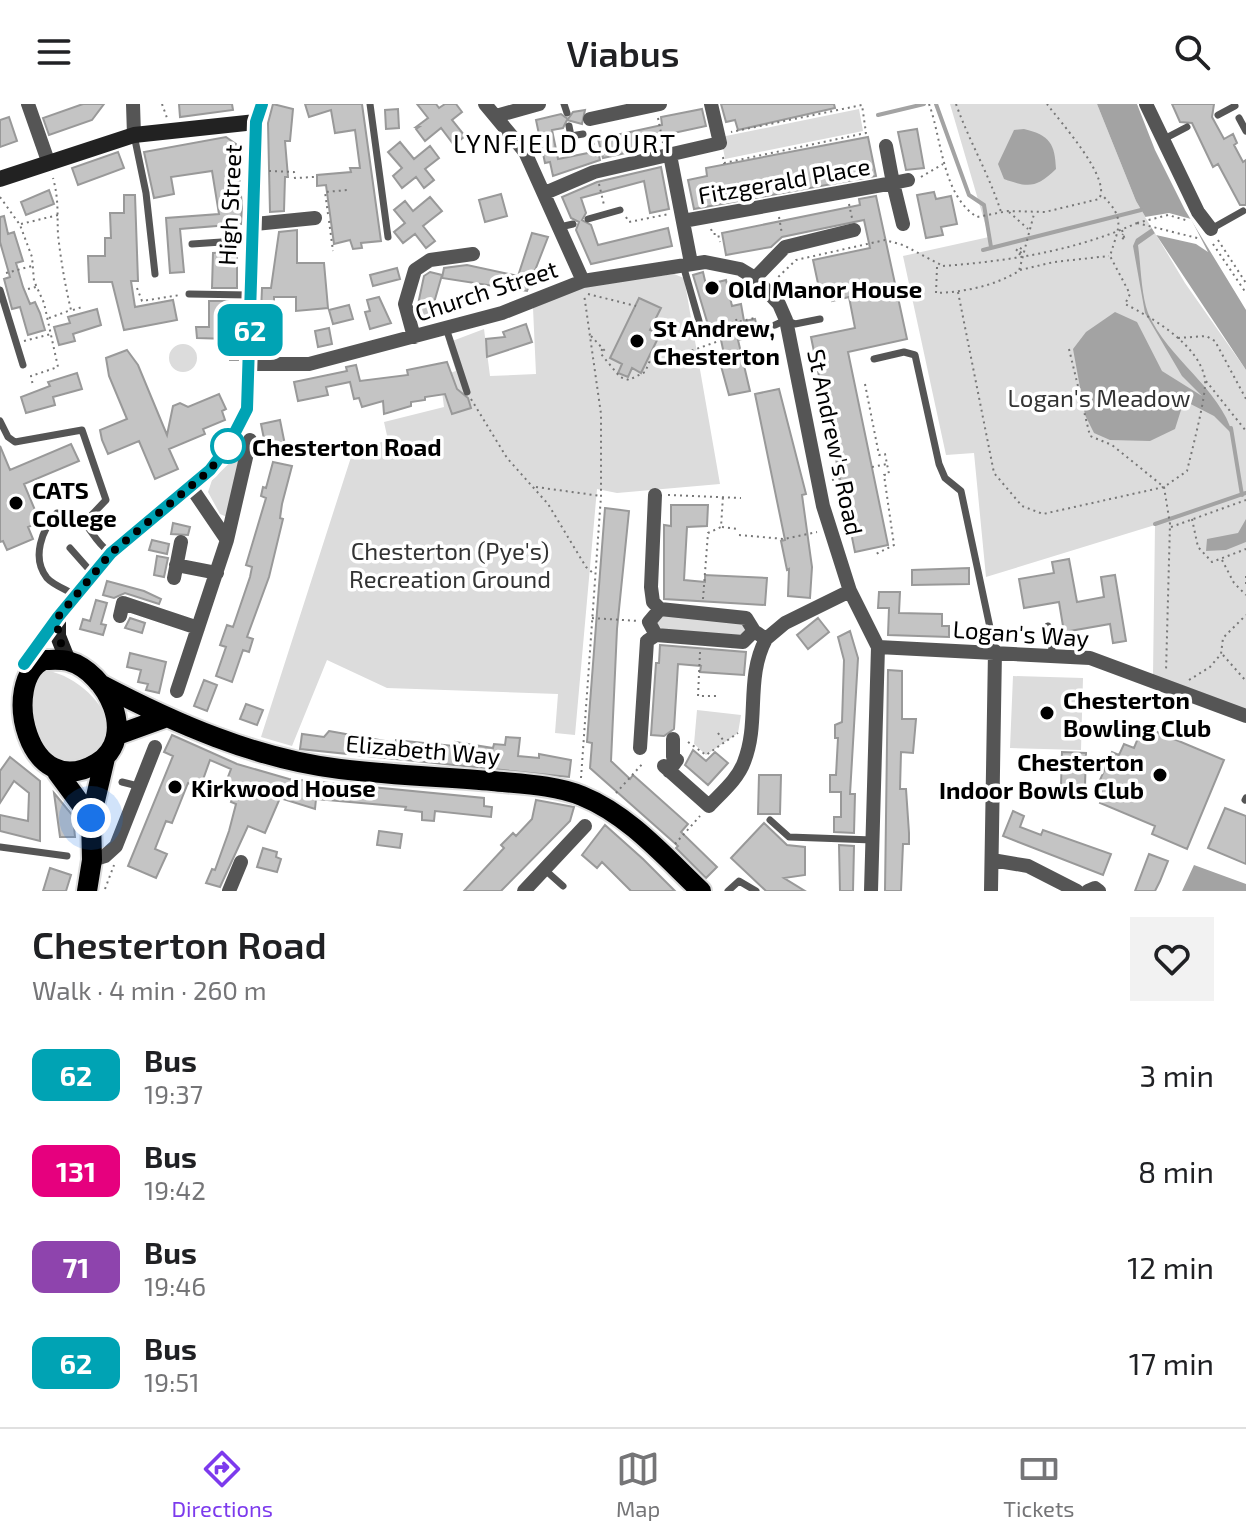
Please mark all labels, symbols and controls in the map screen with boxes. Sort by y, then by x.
icon: menu [32,30,76,74]
icon: search [1170,30,1214,74]
text: Viabus [566,31,680,74]
district label: LYNFIELD COURT [453,127,677,158]
street label: High Street [211,144,247,266]
street label: Fitzgerald Place [696,151,872,209]
street label: Church Street [411,253,561,327]
place label: Old Manor House [728,274,922,303]
marker: Old Manor House [703,279,721,297]
line badge: 62 [214,304,286,356]
text: 62 [234,313,266,347]
place label: St Andrew, Chesterton [653,313,780,370]
marker: St Andrew, Chesterton [628,332,646,350]
street label: St Andrew's Road [802,346,870,538]
park label: Logan's Meadow [1008,383,1191,412]
marker: Chesterton Road [211,429,245,463]
place label: Chesterton Road [252,432,442,461]
place label: CATS College [32,475,117,532]
marker: CATS College [7,494,25,512]
park label: Chesterton (Pye's) Recreation Ground [349,536,551,593]
street label: Logan's Way [952,614,1090,652]
place label: Chesterton Bowling Club [1063,685,1211,742]
marker: Chesterton Bowling Club [1038,704,1056,722]
street label: Elizabeth Way [345,728,502,770]
place label: Chesterton Indoor Bowls Club [939,747,1144,804]
marker: Chesterton Indoor Bowls Club [1151,766,1169,784]
place label: Kirkwood House [191,773,376,802]
marker: Kirkwood House [166,778,184,796]
your location [71,798,111,838]
button: heart [1130,917,1214,1001]
text: Chesterton Road [32,921,327,967]
text: Walk · 4 min · 260 m [32,974,267,1005]
text: Bus [144,1042,197,1078]
text: 3 min [1139,1057,1214,1093]
text: 62 [60,1058,92,1092]
text: 19:37 [144,1078,203,1109]
text: Bus [144,1138,197,1174]
text: 8 min [1138,1153,1214,1189]
text: 131 [56,1154,96,1188]
text: 19:42 [144,1174,206,1205]
text: Bus [144,1234,197,1270]
text: 12 min [1127,1249,1214,1285]
text: 71 [63,1250,89,1284]
text: 19:46 [144,1270,206,1301]
text: Bus [144,1330,197,1366]
text: 17 min [1129,1345,1214,1381]
text: 62 [60,1346,92,1380]
text: 19:51 [144,1366,200,1397]
tab: Directions [172,1447,273,1521]
tab: Map [616,1447,660,1521]
tab: Tickets [1003,1447,1074,1521]

